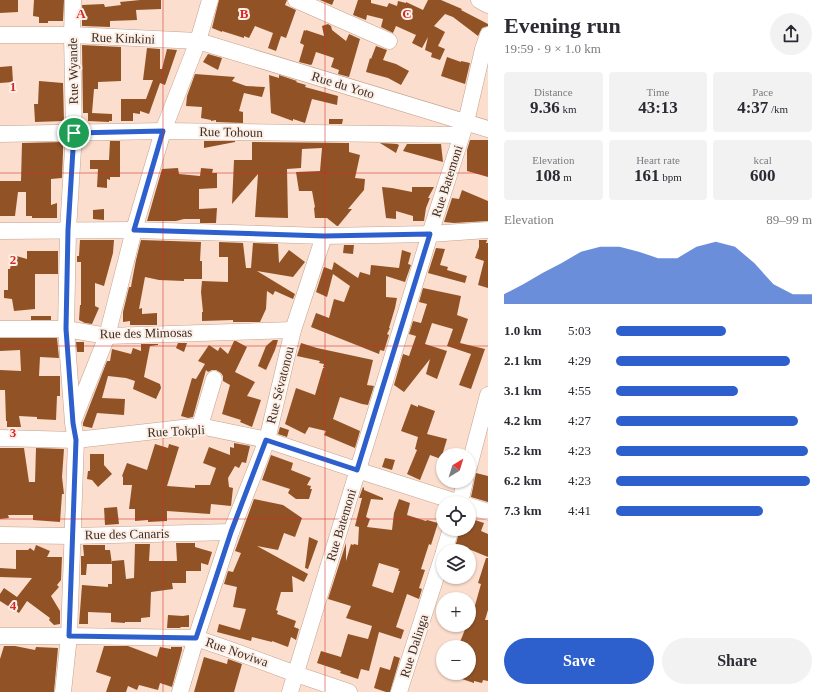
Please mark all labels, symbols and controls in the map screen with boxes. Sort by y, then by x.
text: A [76,6,86,21]
text: B [240,6,249,21]
text: C [402,6,412,21]
text: Evening run [504,13,621,38]
button: share [770,13,812,55]
street label: Rue Kinkini [91,29,156,47]
street label: Rue Wyande [65,37,81,104]
text: 19:59 · 9 × 1.0 km [504,41,601,56]
street label: Rue du Yoto [310,68,376,102]
text: 1 [10,79,16,94]
text: Distance [534,86,573,98]
text: Time [647,86,669,98]
text: Pace [752,86,773,98]
text: 9.36 [530,98,560,117]
text: 43:13 [638,98,678,117]
text: 4:37 [737,98,768,117]
text: km [560,103,577,115]
text: /km [768,103,788,115]
pin [57,116,91,150]
icon: arrive [63,122,85,144]
street label: Rue Tohoun [199,124,263,140]
street label: Rue Batemoni [428,143,466,219]
text: Elevation [532,154,574,166]
text: Heart rate [636,154,680,166]
text: kcal [753,154,772,166]
text: 108 [535,166,560,185]
text: 161 [634,166,660,185]
text: 600 [750,166,775,185]
text: m [560,171,572,183]
text: bpm [660,171,682,183]
text: Elevation [504,212,554,227]
text: 89–99 m [766,212,812,227]
text: 2 [10,252,16,267]
text: 1.0 km [504,323,542,338]
text: 5:03 [568,323,591,338]
street label: Rue des Mimosas [100,325,192,341]
street label: Rue Sévatonou [263,344,297,425]
text: 2.1 km [504,353,542,368]
text: 4:29 [568,353,591,368]
text: 3.1 km [504,383,542,398]
text: 4:55 [568,383,591,398]
text: 4.2 km [504,413,542,428]
text: 4:27 [568,413,591,428]
street label: Rue Tokpli [147,422,206,440]
text: 3 [10,425,17,440]
text: 5.2 km [504,443,542,458]
text: 4:23 [568,443,591,458]
north arrow [436,448,476,488]
map controls [436,448,476,680]
text: 6.2 km [504,473,542,488]
text: 4:23 [568,473,591,488]
street label: Rue Batemoni [323,487,359,563]
button: locate [436,496,476,536]
text: 7.3 km [504,503,542,518]
text: 4:41 [568,503,591,518]
street label: Rue des Canaris [85,526,169,542]
button: layers [436,544,476,584]
button: + [436,592,476,632]
text: 4 [10,598,17,613]
street label: Rue Dalinga [397,612,431,679]
street label: Rue Noviwa [204,634,271,670]
button: Save [504,638,654,684]
button: Share [662,638,812,684]
button: − [436,640,476,680]

